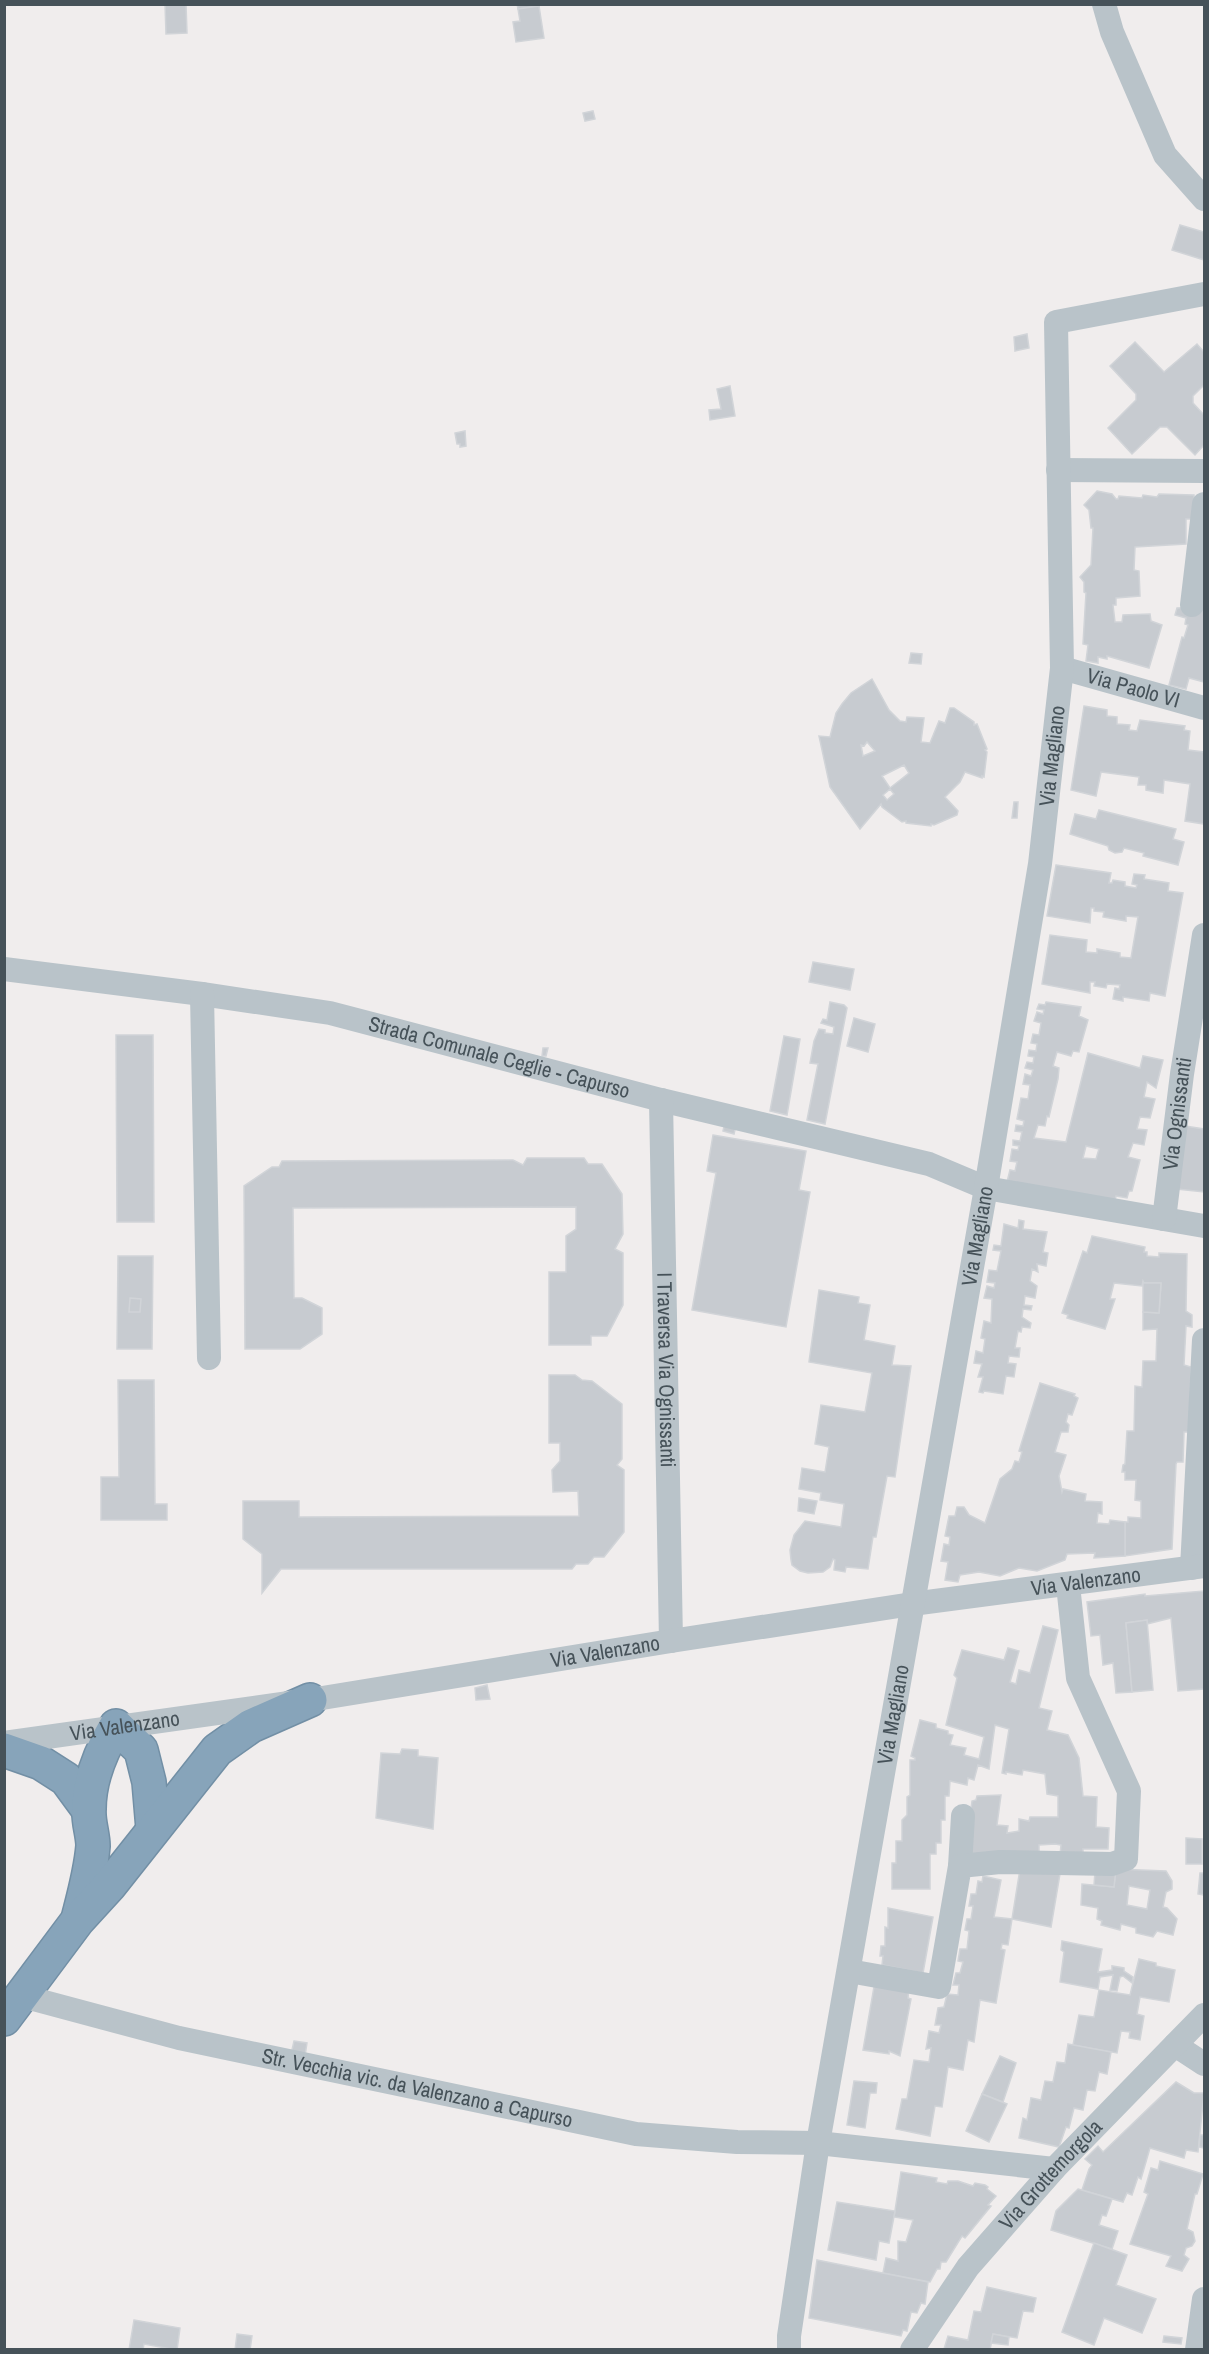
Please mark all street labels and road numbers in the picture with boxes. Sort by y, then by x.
street label: Via Paolo VI [1083,661,1183,714]
street label: Via Magliano [1032,704,1072,808]
street label: Strada Comunale Ceglie - Capurso [366,1009,633,1105]
street label: Via Ognissanti [1155,1055,1198,1172]
street label: Via Magliano [954,1184,1000,1288]
street label: I Traversa Via Ognissanti [650,1272,683,1468]
street label: Via Valenzano [1029,1559,1143,1602]
street label: Via Valenzano [548,1628,662,1675]
street label: Via Magliano [870,1662,916,1767]
street label: Via Valenzano [68,1703,181,1748]
street label: Str. Vecchia vic. da Valenzano a Capurso [259,2041,575,2134]
street label: Via Grottemorgola [992,2113,1109,2236]

